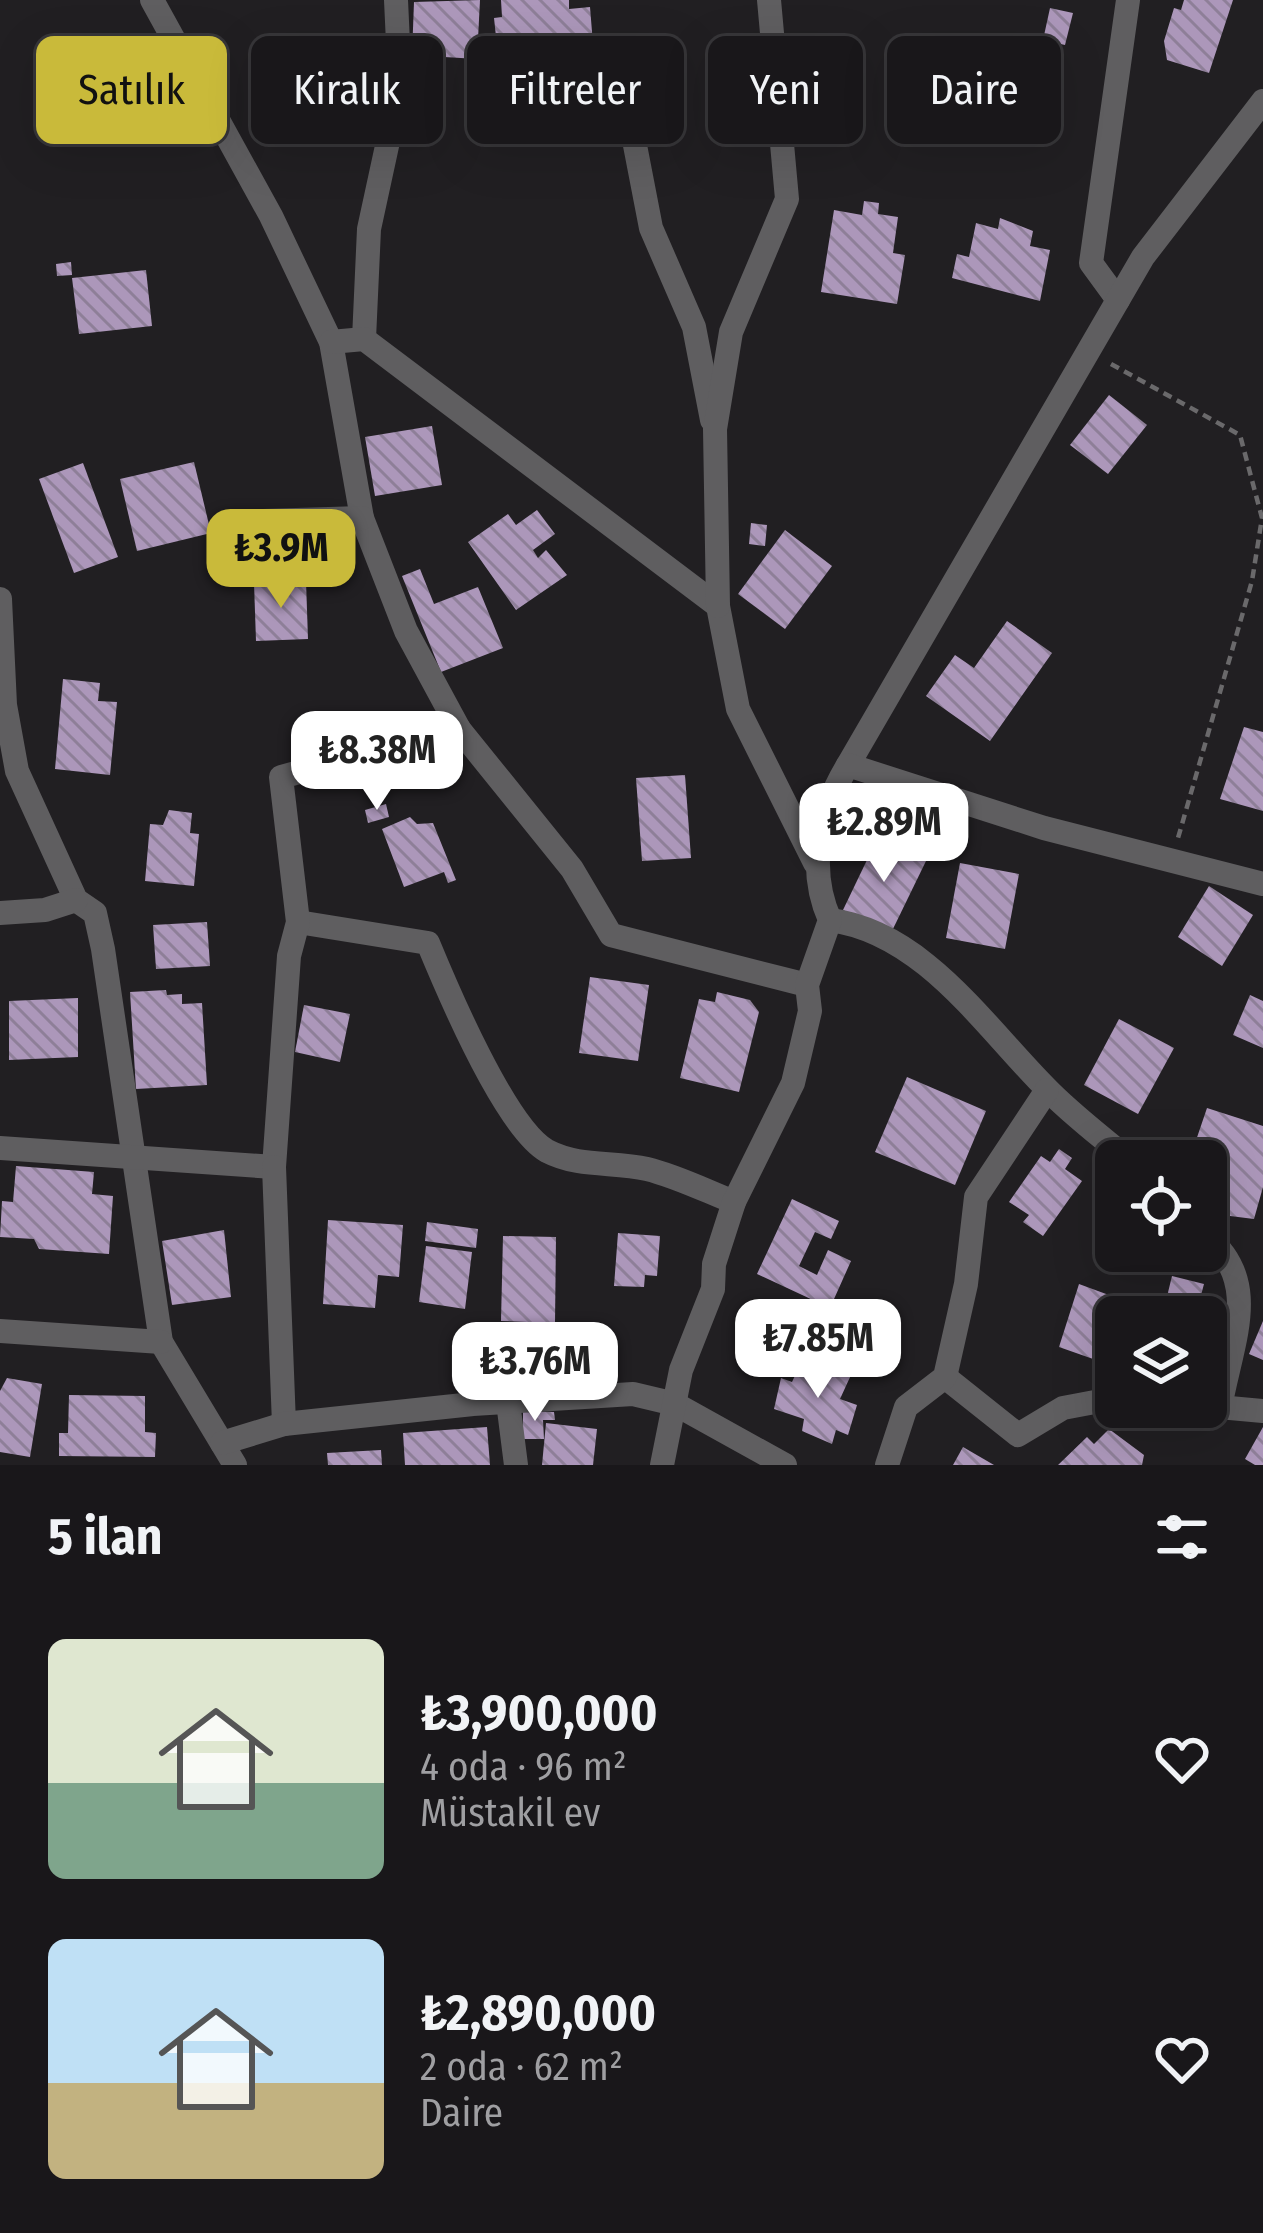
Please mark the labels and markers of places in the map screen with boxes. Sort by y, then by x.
pin: ₺3.9M [197,509,365,611]
pin: ₺8.38M [279,711,475,813]
pin: ₺2.89M [786,783,982,885]
pin: ₺7.85M [720,1299,916,1401]
pin: ₺3.76M [437,1322,633,1424]

